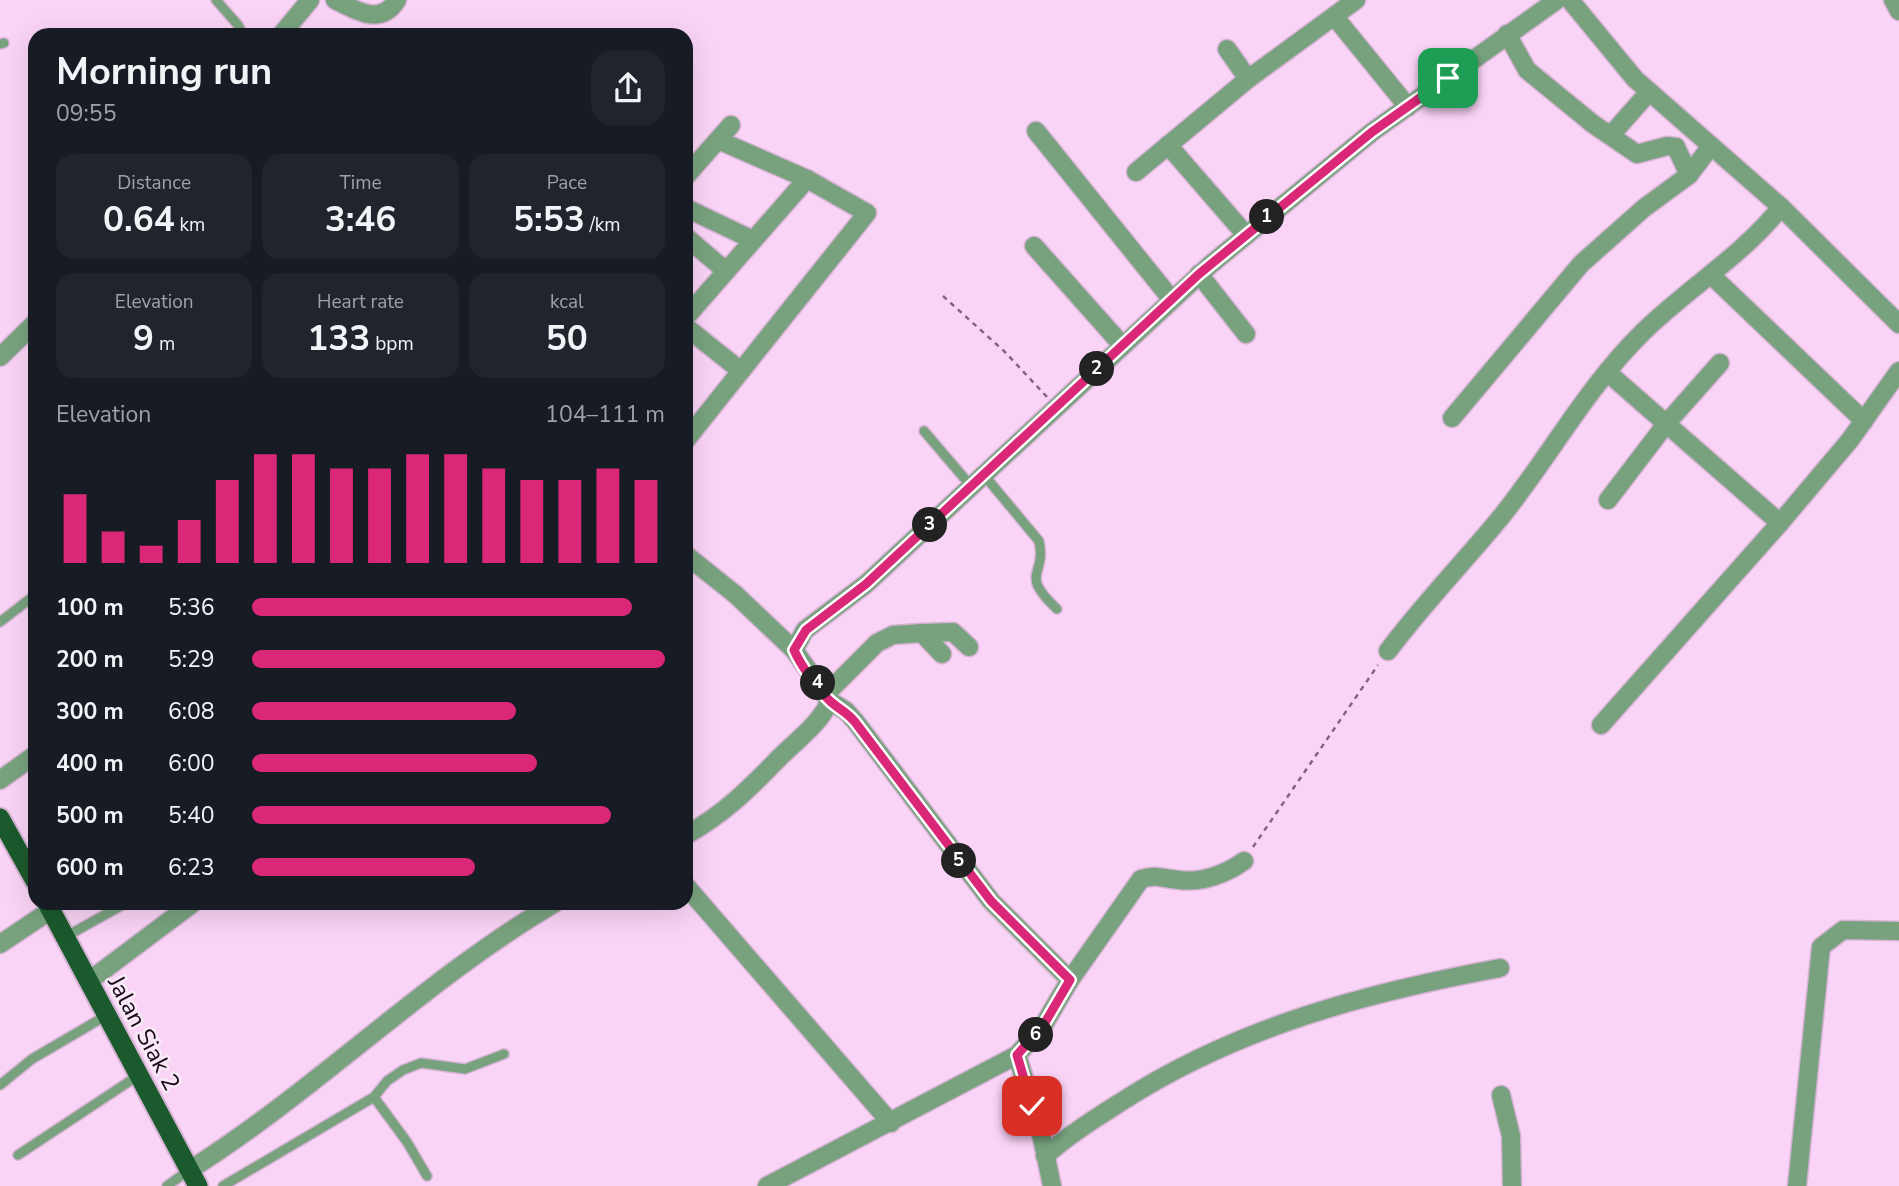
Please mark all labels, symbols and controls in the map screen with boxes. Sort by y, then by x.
text: Morning run [56,46,272,97]
pin [1418,48,1478,108]
button: share [591,51,665,125]
icon: arrive [1429,59,1467,97]
text: 09:55 [56,98,116,129]
text: Distance [117,170,191,196]
text: Time [339,170,382,196]
text: Pace [547,170,587,196]
text: 0.64 [103,196,175,243]
text: 3:46 [325,196,396,243]
text: 5:53 [513,196,585,243]
pin: 1 [1250,200,1284,234]
text: 1 [1261,203,1272,229]
text: km [175,212,205,238]
text: /km [585,212,621,238]
text: Elevation [115,289,194,315]
text: Heart rate [317,289,404,315]
text: kcal [550,289,584,315]
text: 9 [133,315,154,362]
text: 133 [307,315,370,362]
text: 50 [546,315,588,362]
text: m [154,331,175,357]
text: bpm [370,331,414,357]
pin: 2 [1080,352,1114,386]
text: 2 [1091,355,1102,381]
text: Elevation [56,399,151,430]
text: 104–111 m [545,399,665,430]
pin: 3 [912,508,948,542]
text: 3 [924,511,935,537]
text: 100 m [56,592,124,623]
text: 5:36 [168,592,215,623]
text: 200 m [56,644,124,675]
text: 5:29 [168,644,215,675]
pin: 4 [800,666,836,700]
text: 4 [812,669,823,695]
text: 300 m [56,696,124,727]
text: 6:08 [168,696,215,727]
text: 400 m [56,748,124,779]
text: 6:00 [168,748,215,779]
text: 500 m [56,800,124,831]
text: 5:40 [168,800,215,831]
pin: 5 [942,844,976,878]
text: 5 [953,847,964,873]
text: 600 m [56,852,124,883]
text: 6:23 [168,852,215,883]
street label: Jalan Siak 2 [100,969,188,1096]
pin: 6 [1018,1018,1054,1052]
text: 6 [1030,1021,1041,1047]
pin [1002,1076,1062,1136]
icon: check [1013,1087,1051,1125]

